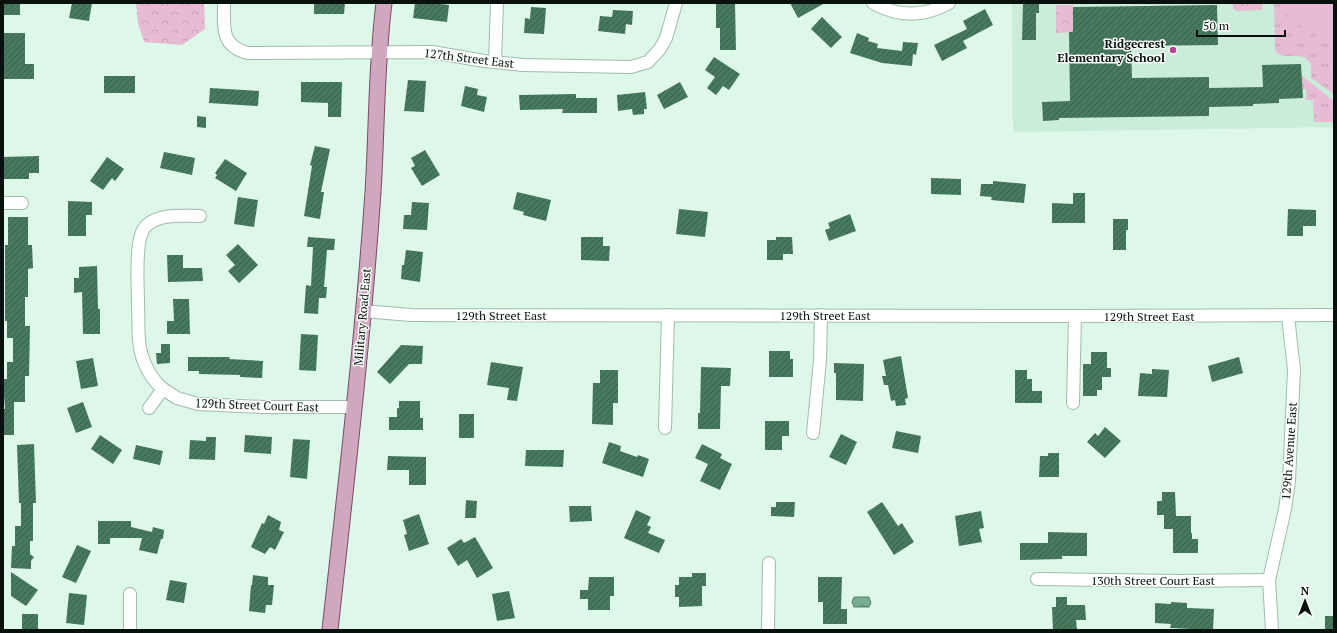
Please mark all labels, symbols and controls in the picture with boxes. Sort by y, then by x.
scale bar [1197,12,1285,38]
text: 50 m [1203,18,1230,33]
place label: Ridgecrest Elementary School [1057,36,1165,65]
street label: 127th Street East [423,45,515,71]
marker: Ridgecrest Elementary School [1168,45,1178,55]
street label: Military Road East [350,267,374,366]
street label: 129th Street East [455,308,547,323]
street label: 129th Street East [779,308,871,323]
street label: 129th Street East [1103,309,1195,324]
street label: 129th Street Court East [195,395,320,415]
street label: 129th Avenue East [1278,401,1300,501]
street label: 130th Street Court East [1091,573,1216,588]
north arrow [1285,581,1325,621]
text: N [1301,584,1310,598]

